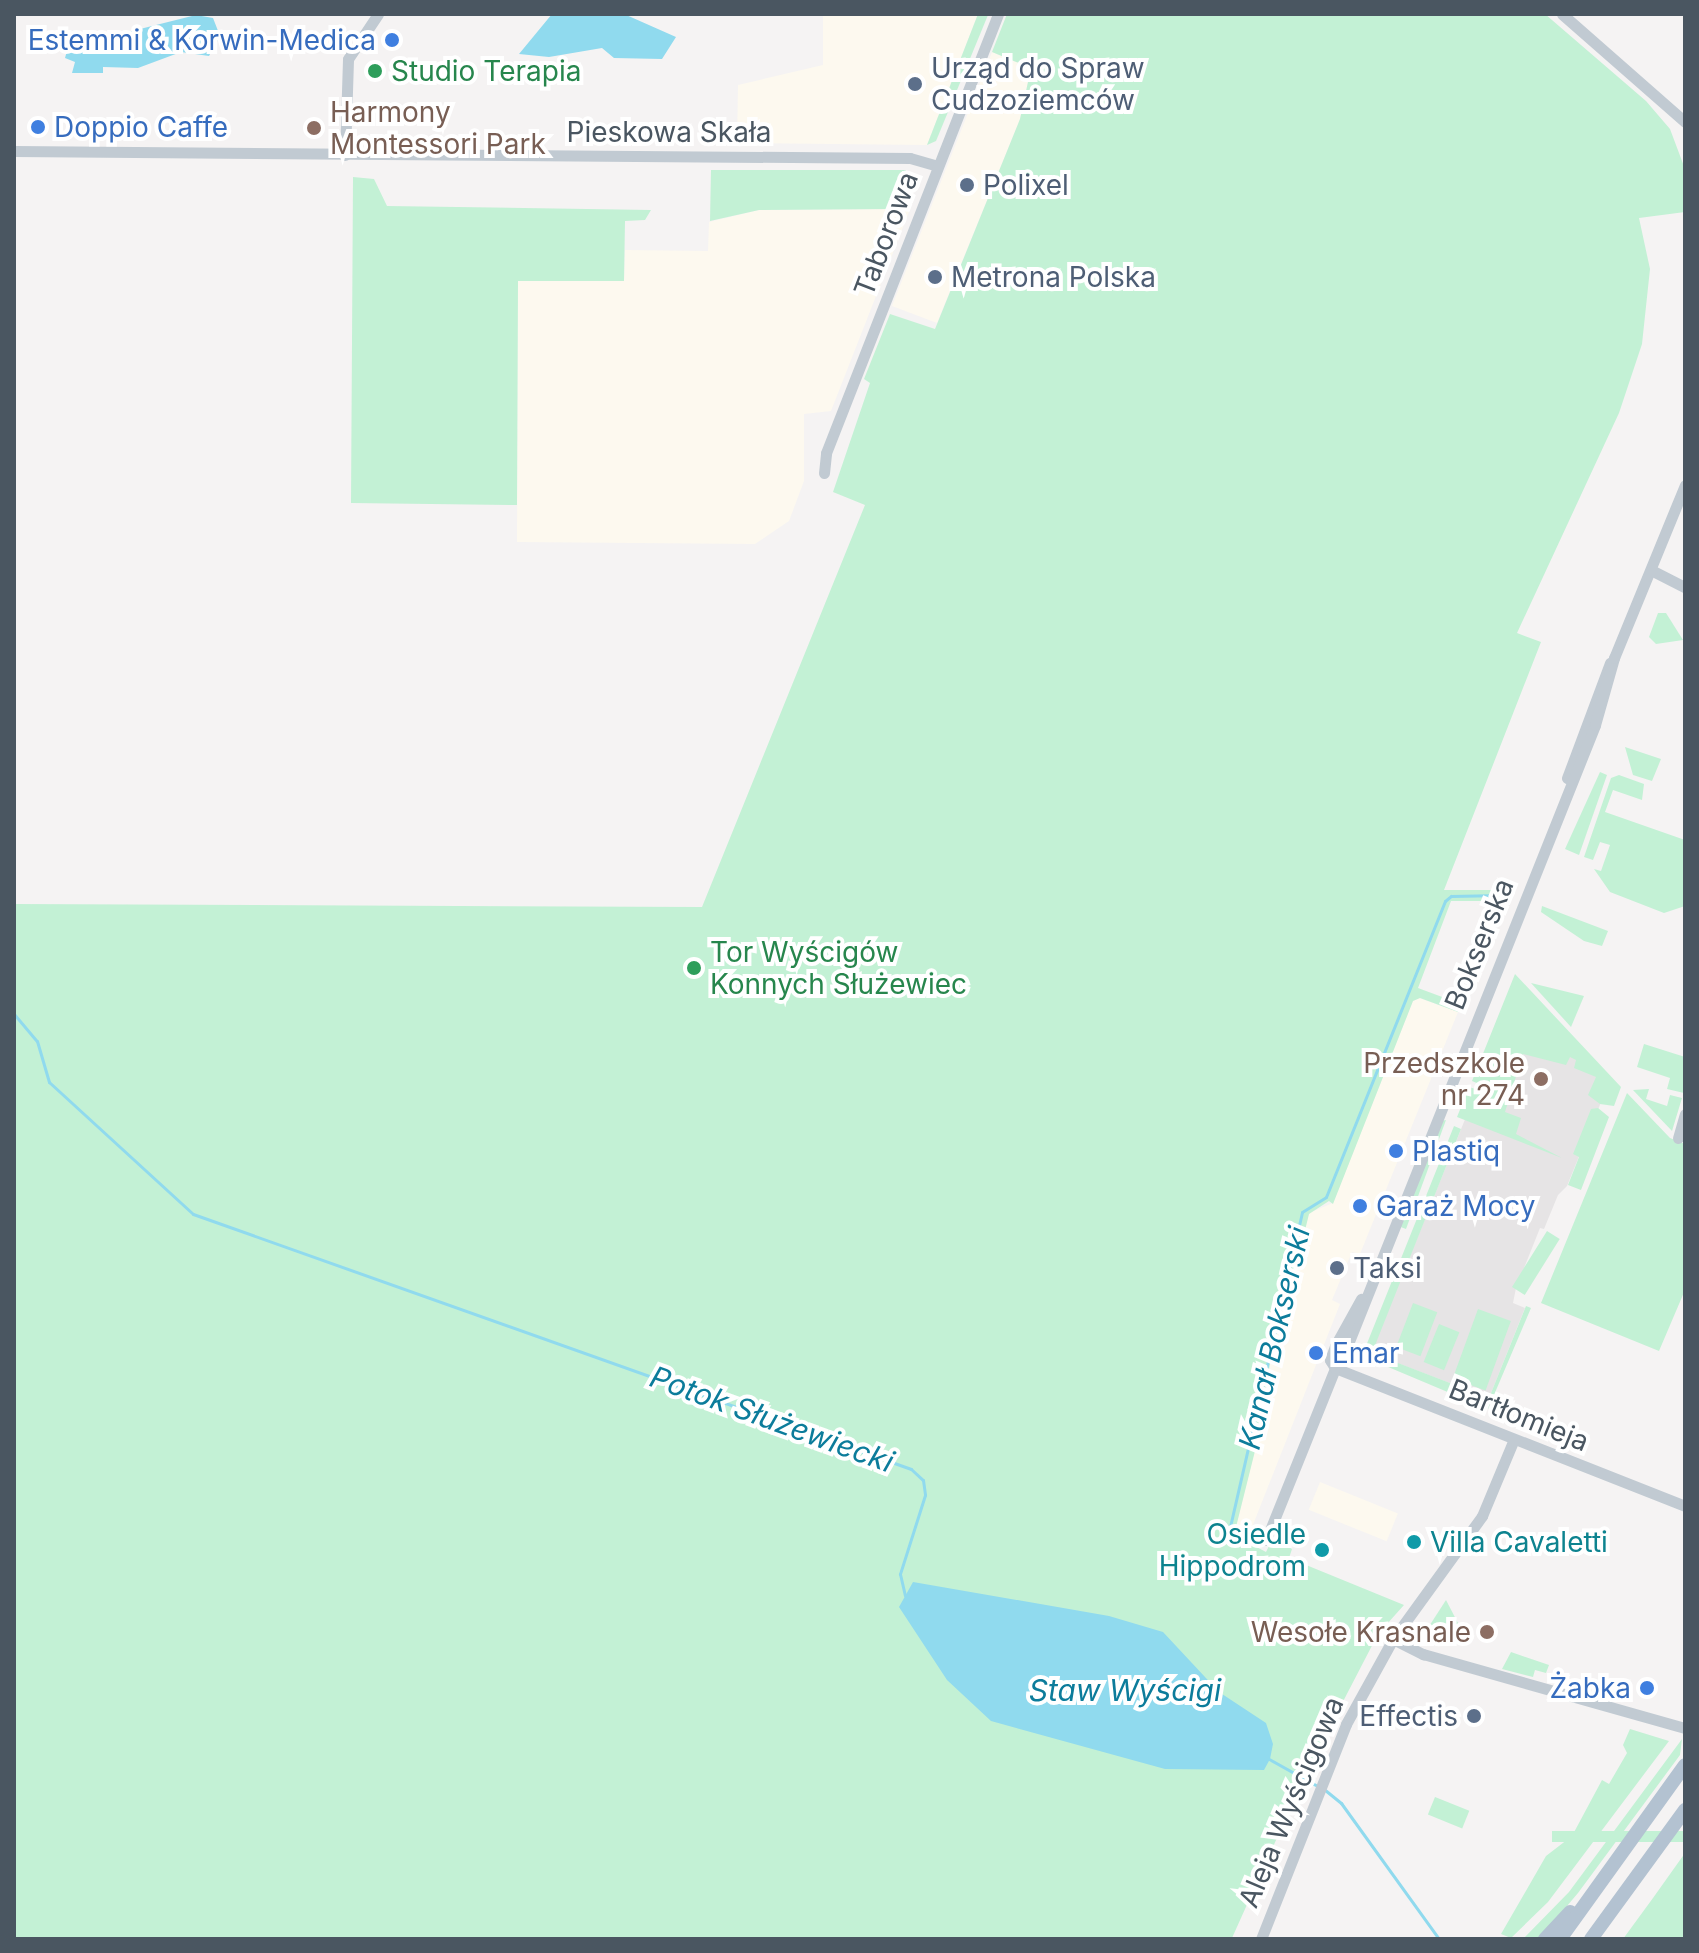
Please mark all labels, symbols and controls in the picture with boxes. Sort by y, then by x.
place label: Estemmi & Korwin-Medica [28,23,376,57]
marker: Estemmi & Korwin-Medica [383,31,401,49]
place label: Urząd do Spraw Cudzoziemców [931,51,1145,117]
place label: Studio Terapia [391,54,581,88]
marker: Studio Terapia [366,62,384,80]
marker: Urząd do Spraw Cudzoziemców [906,75,924,93]
place label: Harmony Montessori Park [330,95,546,161]
place label: Doppio Caffe [54,110,228,144]
street label: Pieskowa Skała [567,115,771,149]
marker: Doppio Caffe [29,118,47,136]
marker: Harmony Montessori Park [305,119,323,137]
street label: Taborowa [847,167,925,301]
place label: Polixel [983,168,1069,202]
marker: Polixel [958,176,976,194]
place label: Metrona Polska [951,260,1156,294]
marker: Metrona Polska [926,268,944,286]
street label: Bokserska [1438,874,1520,1014]
place label: Tor Wyścigów Konnych Służewiec [710,935,967,1001]
marker: Tor Wyścigów Konnych Służewiec [685,959,703,977]
place label: Przedszkole nr 274 [1363,1046,1525,1112]
marker: Przedszkole nr 274 [1532,1070,1550,1088]
place label: Plastiq [1412,1134,1500,1168]
marker: Plastiq [1387,1142,1405,1160]
place label: Garaż Mocy [1376,1189,1535,1223]
marker: Garaż Mocy [1351,1197,1369,1215]
water label: Kanał Bokserski [1231,1223,1317,1453]
place label: Taksi [1353,1251,1422,1285]
marker: Taksi [1328,1259,1346,1277]
place label: Emar [1332,1336,1400,1370]
marker: Emar [1307,1344,1325,1362]
water label: Potok Służewiecki [645,1358,899,1480]
street label: Bartłomieja [1444,1372,1594,1458]
place label: Osiedle Hippodrom [1159,1517,1306,1583]
place label: Villa Cavaletti [1430,1525,1608,1559]
marker: Villa Cavaletti [1405,1533,1423,1551]
marker: Osiedle Hippodrom [1313,1541,1331,1559]
place label: Wesołe Krasnale [1251,1615,1471,1649]
marker: Wesołe Krasnale [1478,1623,1496,1641]
place label: Żabka [1549,1671,1631,1705]
water label: Staw Wyścigi [1029,1672,1221,1708]
marker: Żabka [1638,1679,1656,1697]
street label: Aleja Wyścigowa [1231,1692,1351,1912]
place label: Effectis [1359,1699,1458,1733]
marker: Effectis [1465,1707,1483,1725]

